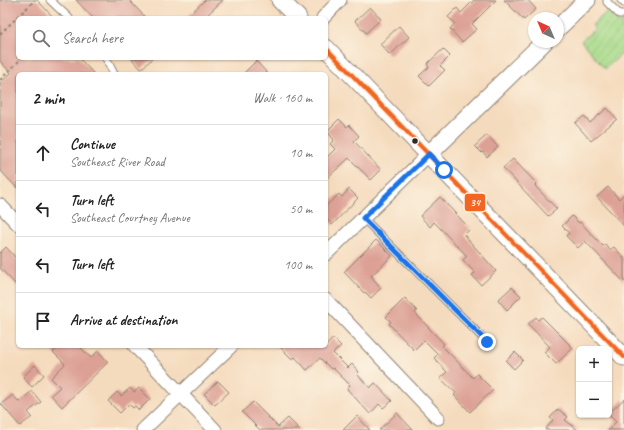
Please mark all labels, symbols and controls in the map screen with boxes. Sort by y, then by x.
north arrow [528,12,564,48]
search box [16,16,328,60]
icon: search [30,27,52,49]
text: Search here [62,29,123,48]
text: 2 min [32,88,65,109]
text: Walk · 160 m [253,90,312,106]
text: Continue [70,135,115,154]
unlabelled marker [410,136,420,146]
icon: ahead [32,142,54,164]
text: 10 m [290,145,312,161]
text: Southeast River Road [70,154,165,170]
route start [435,161,453,179]
text: Turn left [70,191,113,210]
line badge: 34 [464,193,486,212]
text: 34 [470,195,482,209]
icon: left [32,198,54,220]
text: 50 m [290,201,312,217]
text: Southeast Courtney Avenue [70,210,190,226]
icon: left [32,254,54,276]
text: Turn left [70,255,113,274]
text: 100 m [284,257,312,273]
icon: arrive [32,310,54,332]
text: Arrive at destination [70,311,177,330]
route end [478,333,496,351]
map controls [576,346,612,418]
button: + [576,346,612,382]
button: − [576,382,612,418]

